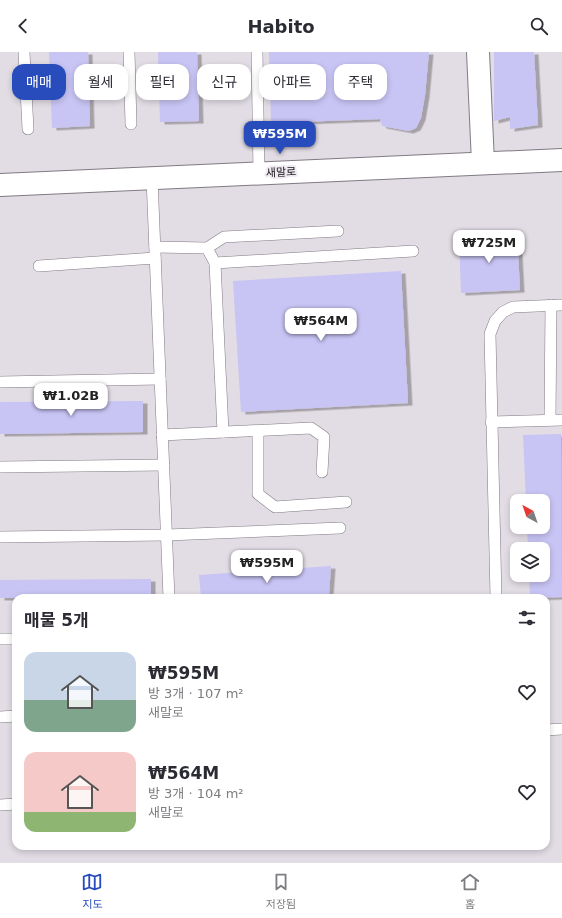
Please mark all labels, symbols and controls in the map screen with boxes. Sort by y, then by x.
icon: back [12,15,34,37]
icon: search [528,15,550,37]
text: Habito [247,16,315,37]
chip: 매매 [12,64,66,100]
chip: 월세 [74,64,128,100]
chip: 필터 [136,64,189,100]
chip: 신규 [197,64,251,100]
chip: 아파트 [259,64,326,100]
chip: 주택 [334,64,387,100]
pin: ₩595M [252,121,308,155]
text: ₩595M [253,126,307,141]
street label: 새말로 [266,165,297,180]
pin: ₩725M [461,230,517,264]
text: ₩725M [462,235,516,250]
pin: ₩564M [293,308,349,342]
text: ₩564M [294,313,348,328]
pin: ₩1.02B [38,383,104,417]
text: ₩1.02B [43,388,99,403]
north arrow [510,494,550,534]
map controls [510,494,550,582]
button: layers [510,542,550,582]
pin: ₩595M [239,550,295,584]
text: ₩595M [240,555,294,570]
icon: filters [516,607,538,629]
text: 매물 5개 [24,610,89,630]
text: ₩595M [148,663,219,683]
icon: home [56,668,104,716]
icon: heart [516,681,538,703]
text: 방 3개 · 107 m² [148,686,244,701]
text: 새말로 [148,705,184,720]
text: ₩564M [148,763,219,783]
icon: home [56,768,104,816]
icon: heart [516,781,538,803]
text: 방 3개 · 104 m² [148,786,244,801]
text: 새말로 [148,805,184,820]
tab: 지도 [81,871,103,911]
tab: 저장됨 [266,871,296,911]
tab: 홈 [459,871,481,911]

